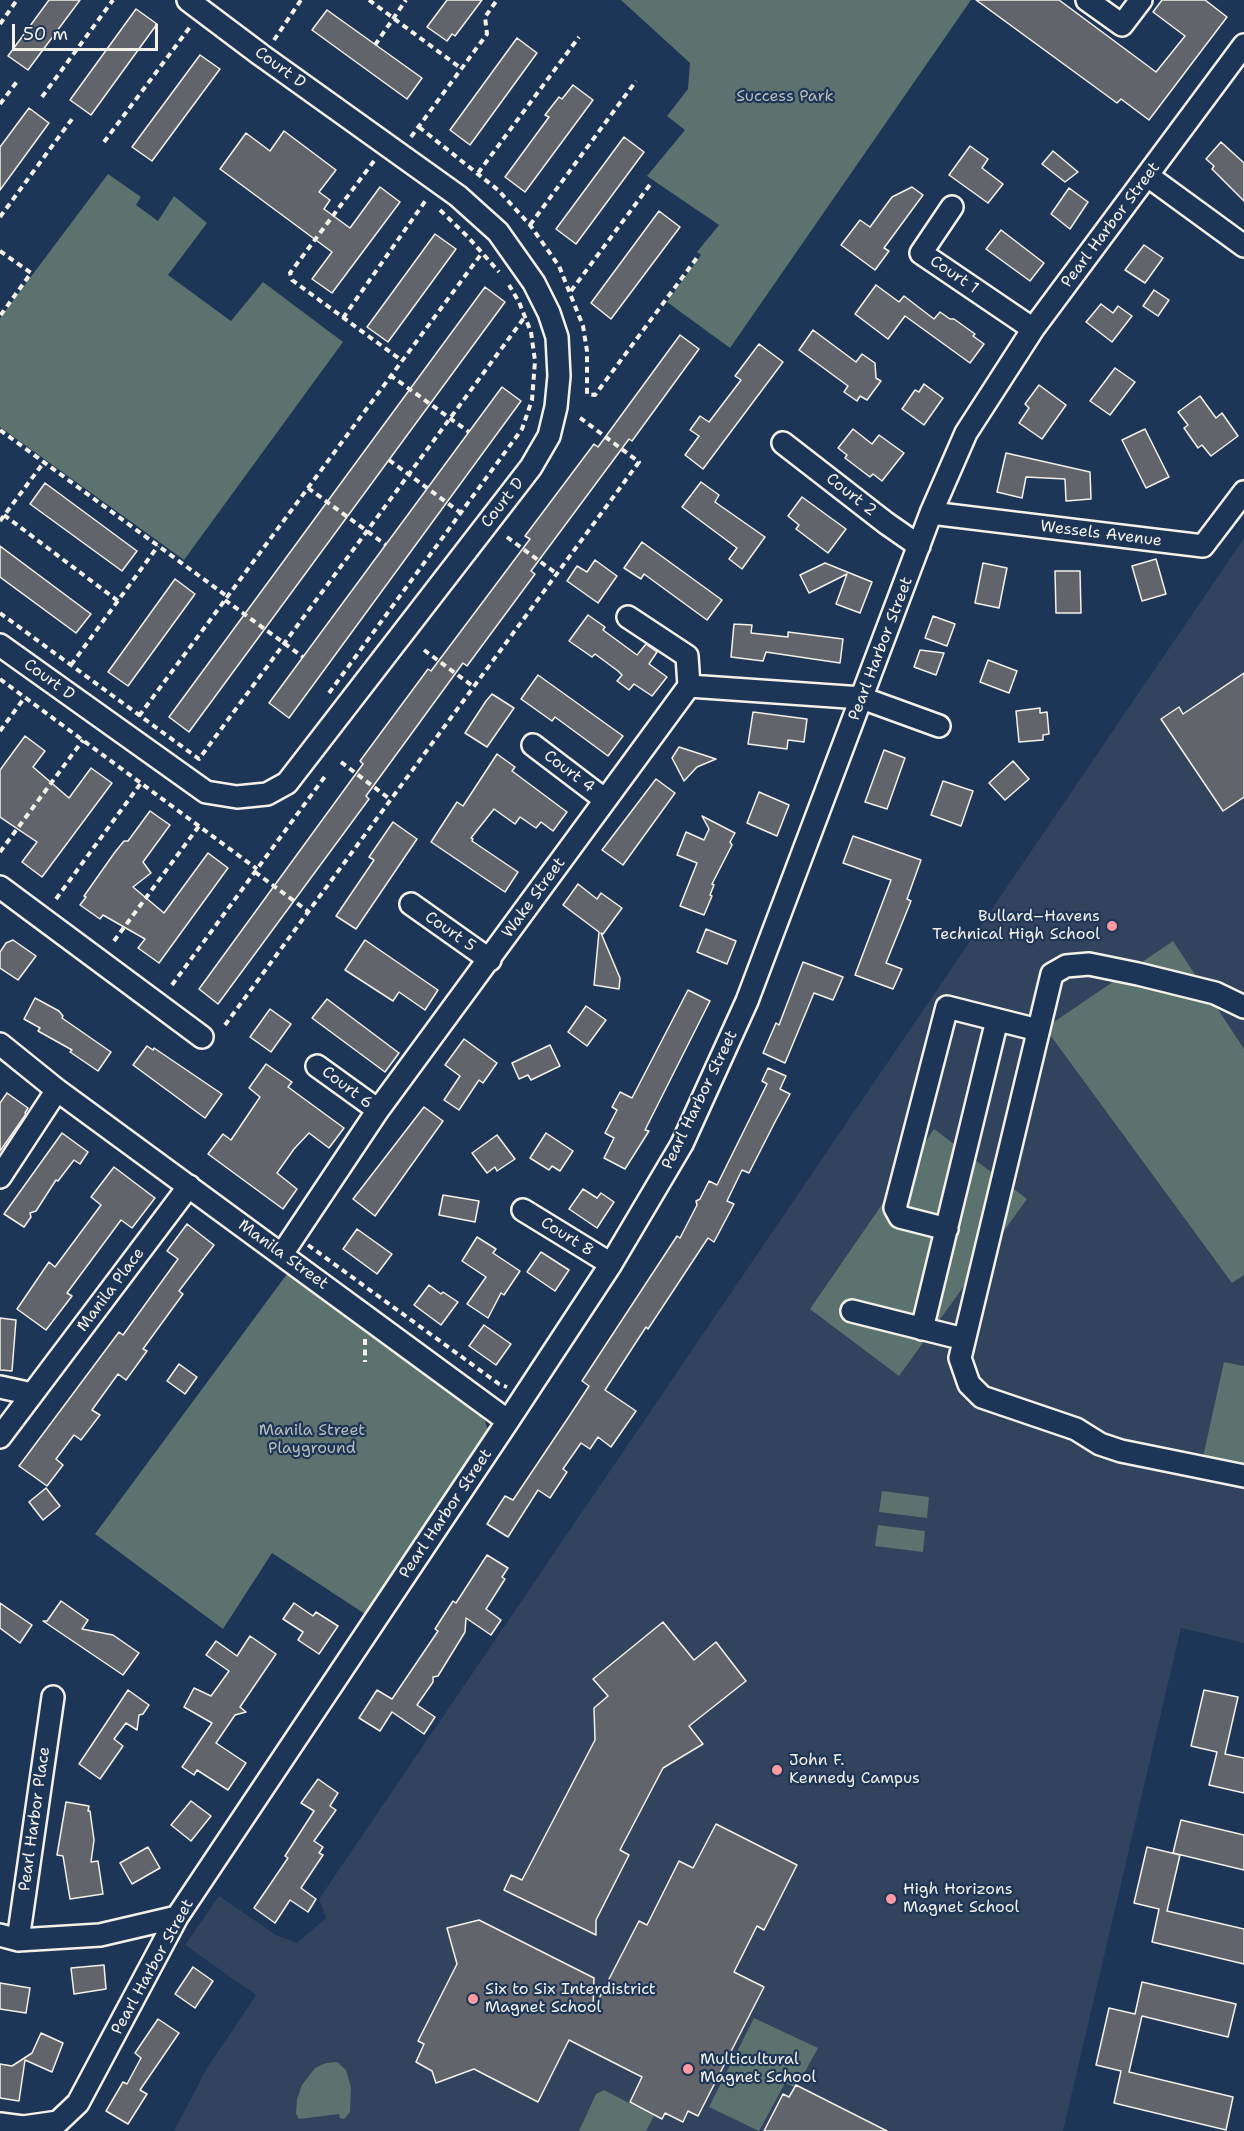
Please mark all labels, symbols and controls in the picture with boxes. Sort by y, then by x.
scale bar [15,12,160,50]
text: 50 m [23,22,68,46]
street label: Court D [251,43,309,93]
park label: Success Park [736,87,834,107]
street label: Pearl Harbor Street [1058,159,1164,291]
street label: Court 1 [926,252,982,298]
street label: Court 2 [822,469,880,521]
street label: Court D [477,474,529,532]
street label: Wessels Avenue [1039,517,1163,551]
street label: Pearl Harbor Street [845,575,917,723]
street label: Court D [20,655,78,705]
street label: Court 4 [540,747,598,797]
street label: Wake Street [498,854,570,942]
place label: Bullard–Havens Technical High School [932,907,1100,945]
street label: Court 5 [421,908,479,956]
marker: Bullard–Havens Technical High School [1105,919,1119,933]
street label: Pearl Harbor Street [658,1027,742,1173]
street label: Court 6 [318,1063,376,1113]
street label: Court 8 [537,1213,597,1261]
street label: Manila Street [234,1216,332,1294]
street label: Manila Place [73,1244,149,1336]
park label: Manila Street Playground [259,1421,365,1459]
street label: Pearl Harbor Street [396,1446,496,1582]
street label: Pearl Harbor Place [15,1745,55,1893]
place label: John F. Kennedy Campus [789,1751,920,1789]
marker: John F. Kennedy Campus [770,1763,784,1777]
place label: High Horizons Magnet School [903,1880,1019,1918]
marker: High Horizons Magnet School [884,1892,898,1906]
street label: Pearl Harbor Street [108,1896,198,2038]
place label: Six to Six Interdistrict Magnet School [485,1980,656,2018]
marker: Six to Six Interdistrict Magnet School [466,1992,480,2006]
place label: Multicultural Magnet School [700,2050,816,2088]
marker: Multicultural Magnet School [681,2062,695,2076]

